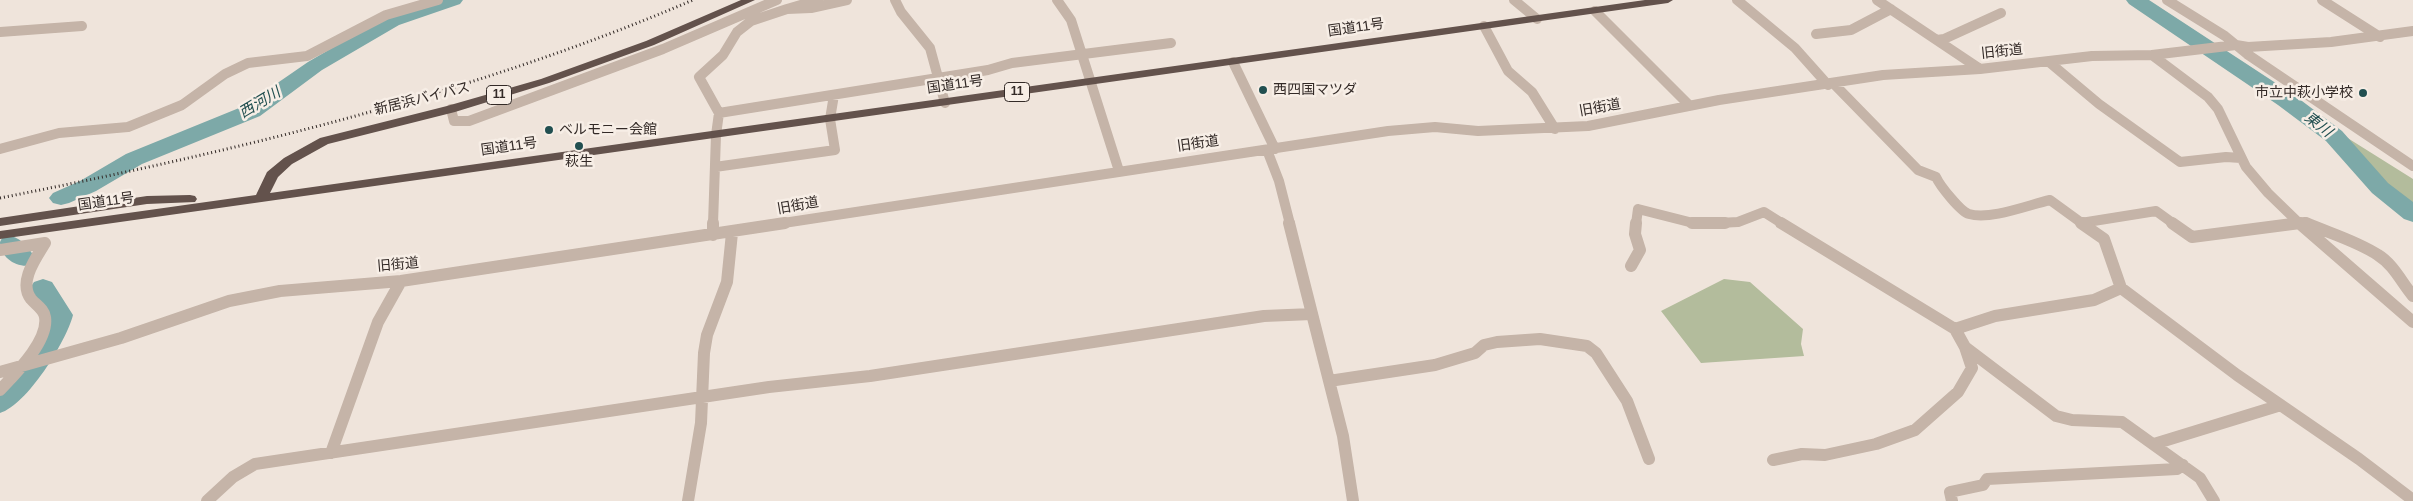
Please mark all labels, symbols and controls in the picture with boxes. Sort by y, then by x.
street label: 国道11号 [1327,16,1385,40]
street label: 旧街道 [1980,41,2024,63]
street label: 国道11号 [926,73,984,97]
street label: 新居浜バイパス [372,79,472,119]
road number: 11 [1004,82,1030,101]
place label: 西四国マツダ [1273,82,1357,98]
water label: 西河川 [236,84,284,122]
marker: 西四国マツダ [1257,84,1269,96]
place label: 市立中萩小学校 [2255,85,2353,101]
road number: 11 [486,86,512,104]
marker: 市立中萩小学校 [2357,87,2369,99]
street label: 旧街道 [1578,96,1622,120]
water label: 東川 [2301,109,2335,141]
place label: ベルモニー会館 [559,122,657,138]
marker: ベルモニー会館 [543,124,555,136]
street label: 旧街道 [1176,133,1220,155]
street label: 国道11号 [480,135,538,159]
marker: 萩生 [573,140,585,152]
place label: 萩生 [565,154,593,170]
street label: 国道11号 [77,190,135,214]
street label: 旧街道 [776,194,820,218]
street label: 旧街道 [376,255,420,275]

